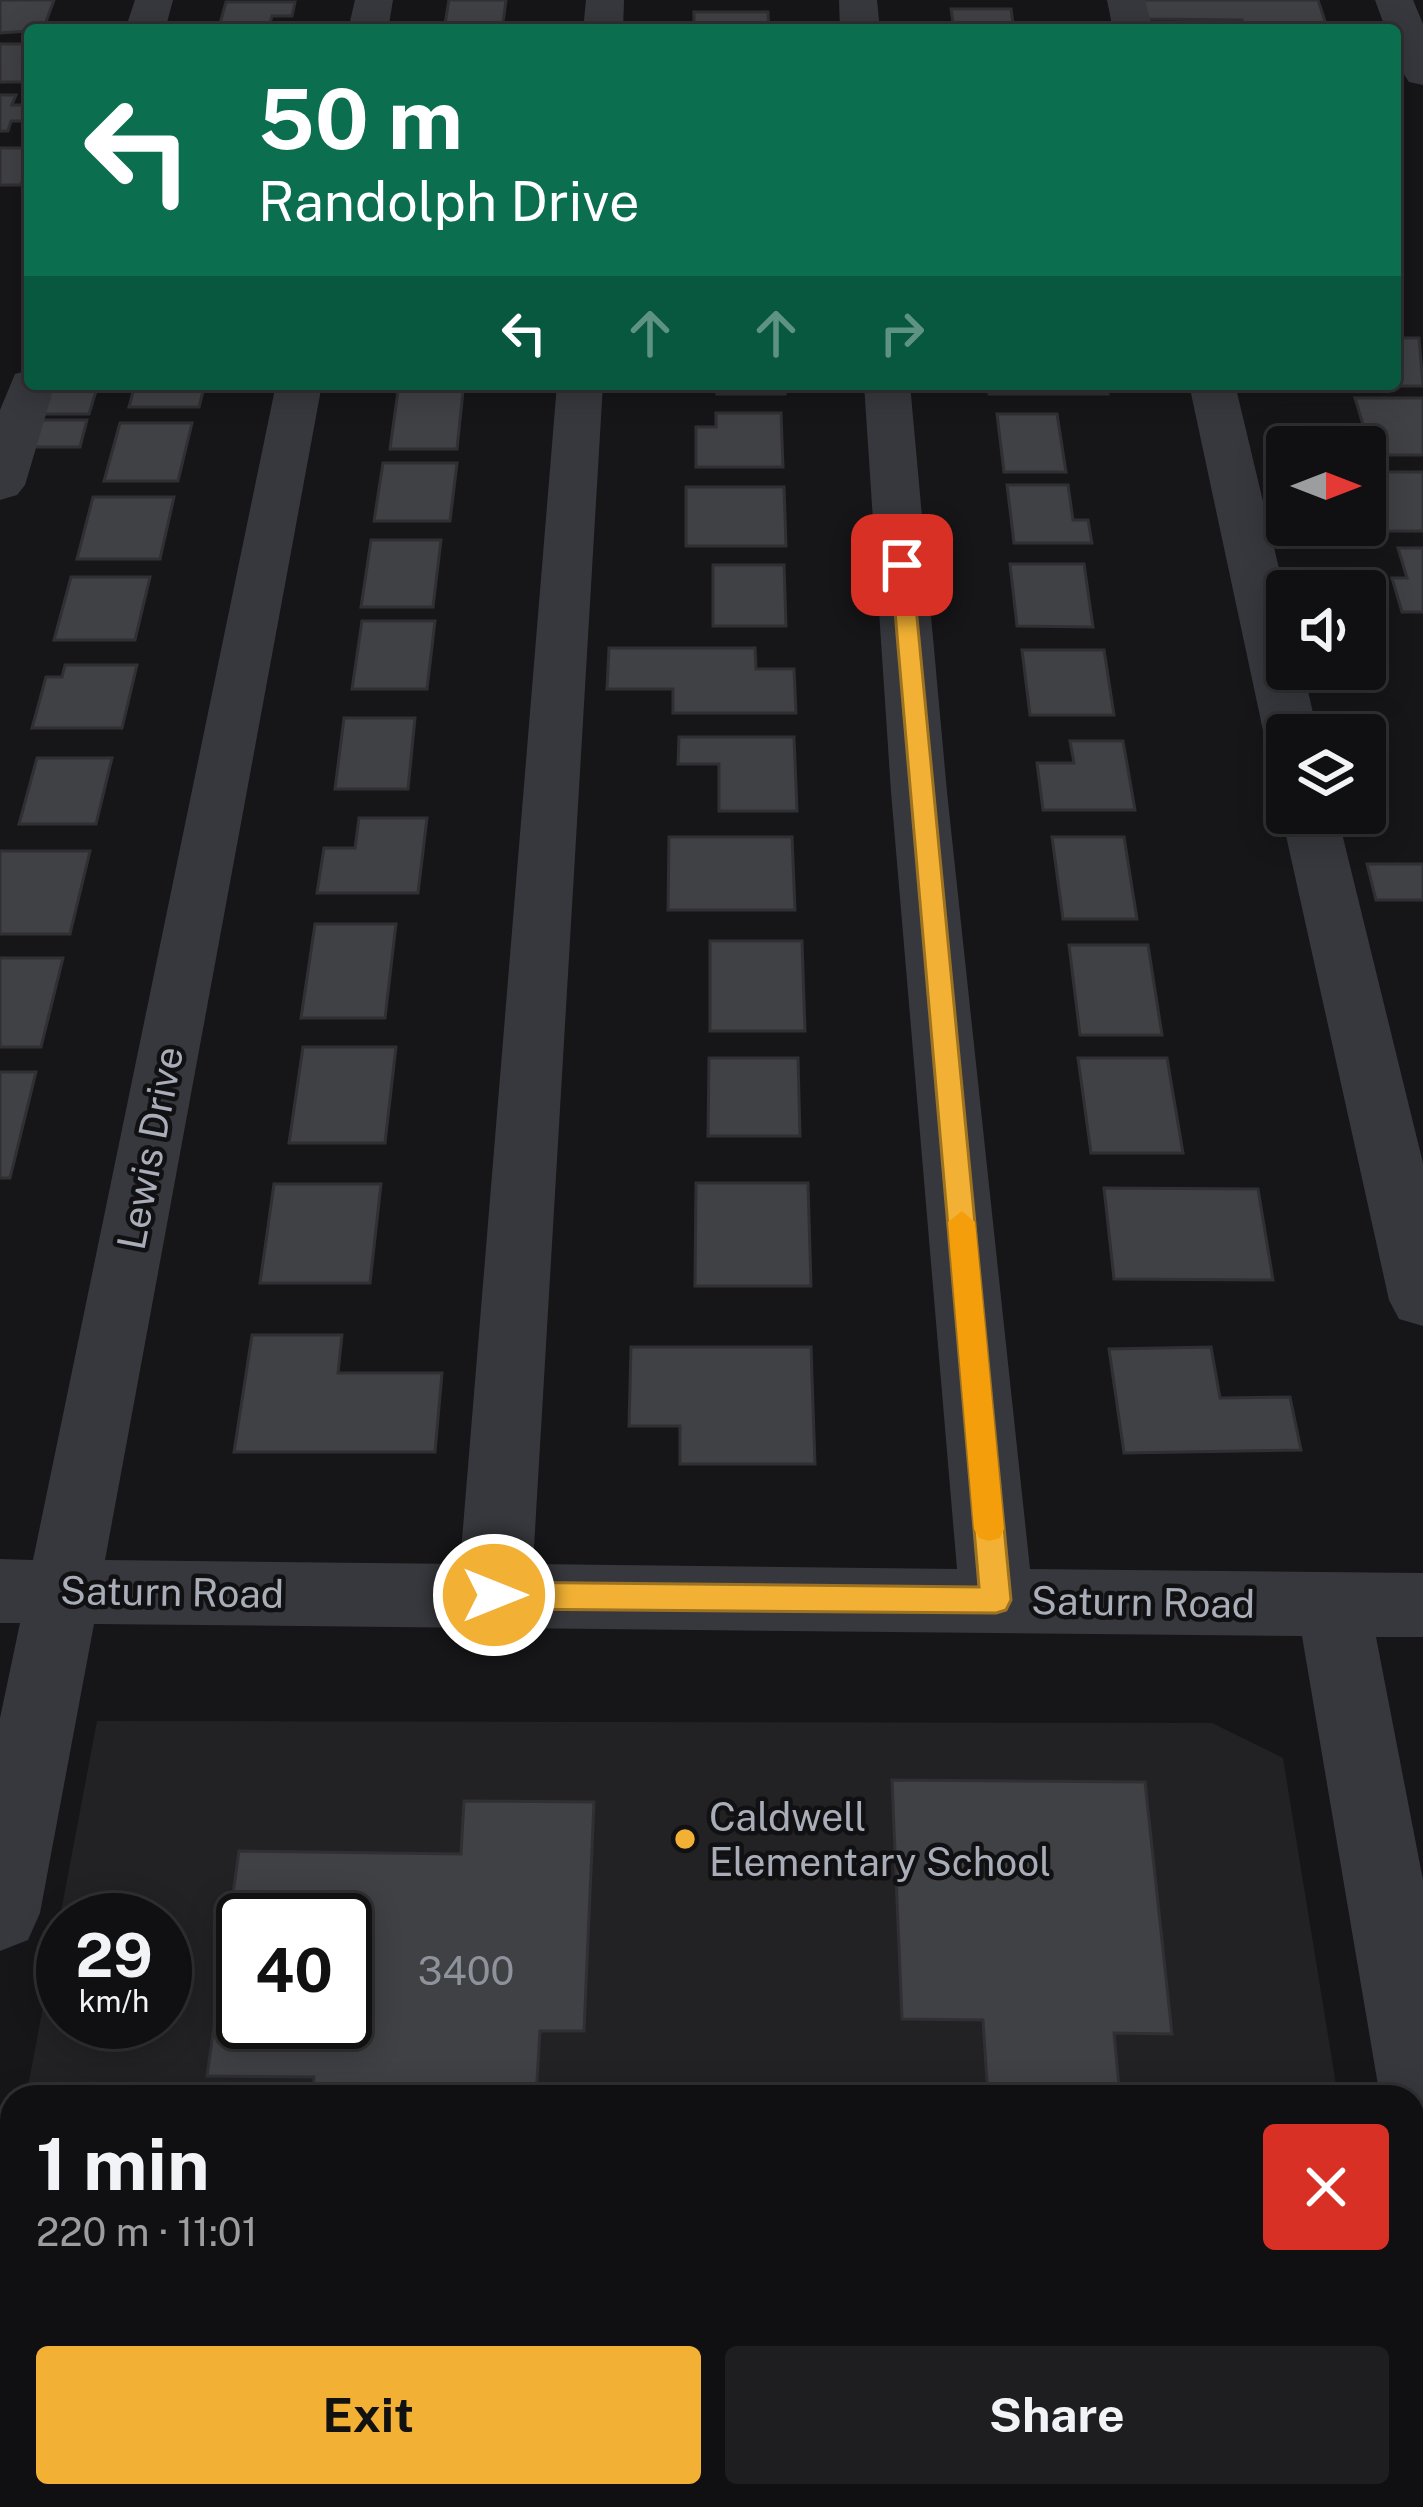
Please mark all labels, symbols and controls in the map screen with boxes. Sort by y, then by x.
text: 50 m [258,69,463,168]
icon: left [60,72,216,228]
text: Randolph Drive [258,170,639,233]
icon: left [491,300,557,366]
icon: ahead [617,300,683,366]
icon: ahead [743,300,809,366]
icon: right [869,300,935,366]
north arrow [1266,426,1386,546]
map controls [1266,426,1386,834]
pin [851,514,953,616]
icon: arrive [869,532,935,598]
button: sound [1266,570,1386,690]
button: layers [1266,714,1386,834]
street label: Lewis Drive [108,1042,192,1254]
position arrow [431,1532,557,1658]
street label: Saturn Road [60,1567,284,1617]
street label: Saturn Road [1031,1577,1255,1627]
place label: Caldwell Elementary School [709,1794,1051,1885]
marker: Caldwell Elementary School [672,1826,698,1852]
speed limit sign: 40 [216,1893,372,2049]
text: 29 [75,1920,153,1991]
house number: 3400 [418,1948,514,1994]
text: km/h [79,1983,149,2019]
text: 1 min [36,2122,210,2206]
button: close [1263,2124,1389,2250]
text: 220 m · 11:01 [36,2209,258,2255]
button: Exit [36,2346,701,2484]
button: Share [725,2346,1389,2484]

